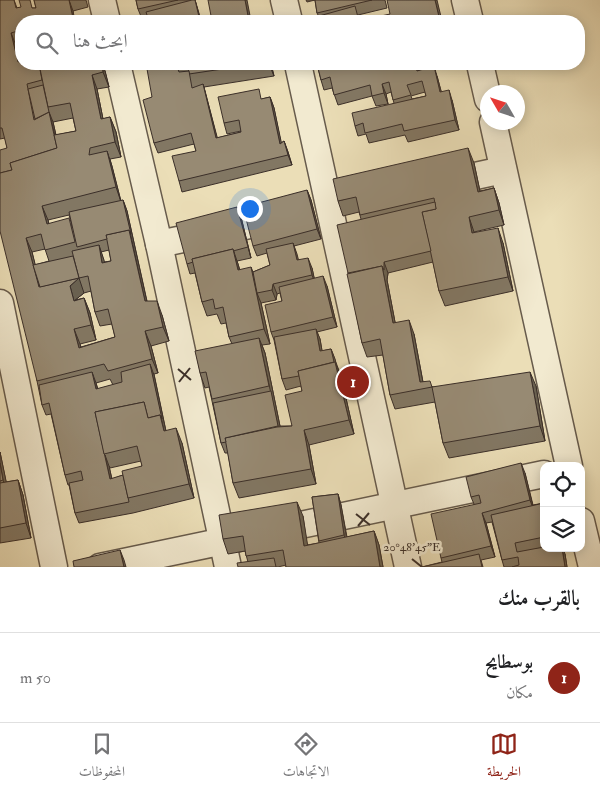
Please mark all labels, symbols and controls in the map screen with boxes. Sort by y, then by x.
search box [15,15,585,70]
icon: search [33,29,61,57]
text: ابحث هنا [73,29,128,53]
north arrow [480,85,525,130]
your location [237,196,263,222]
pin: 1 [337,363,369,401]
map controls [540,462,585,552]
button: locate [540,462,585,507]
button: layers [540,507,585,552]
text: 20°48'45"E [383,540,441,555]
text: بالقرب منك [498,585,580,612]
text: بوسطايح [485,650,533,674]
text: 50 m [20,668,51,688]
text: 1 [561,668,567,688]
text: مكان [506,683,533,703]
tab: المحفوظات [79,730,125,785]
tab: الاتجاهات [283,730,329,785]
tab: الخريطة [487,730,521,785]

